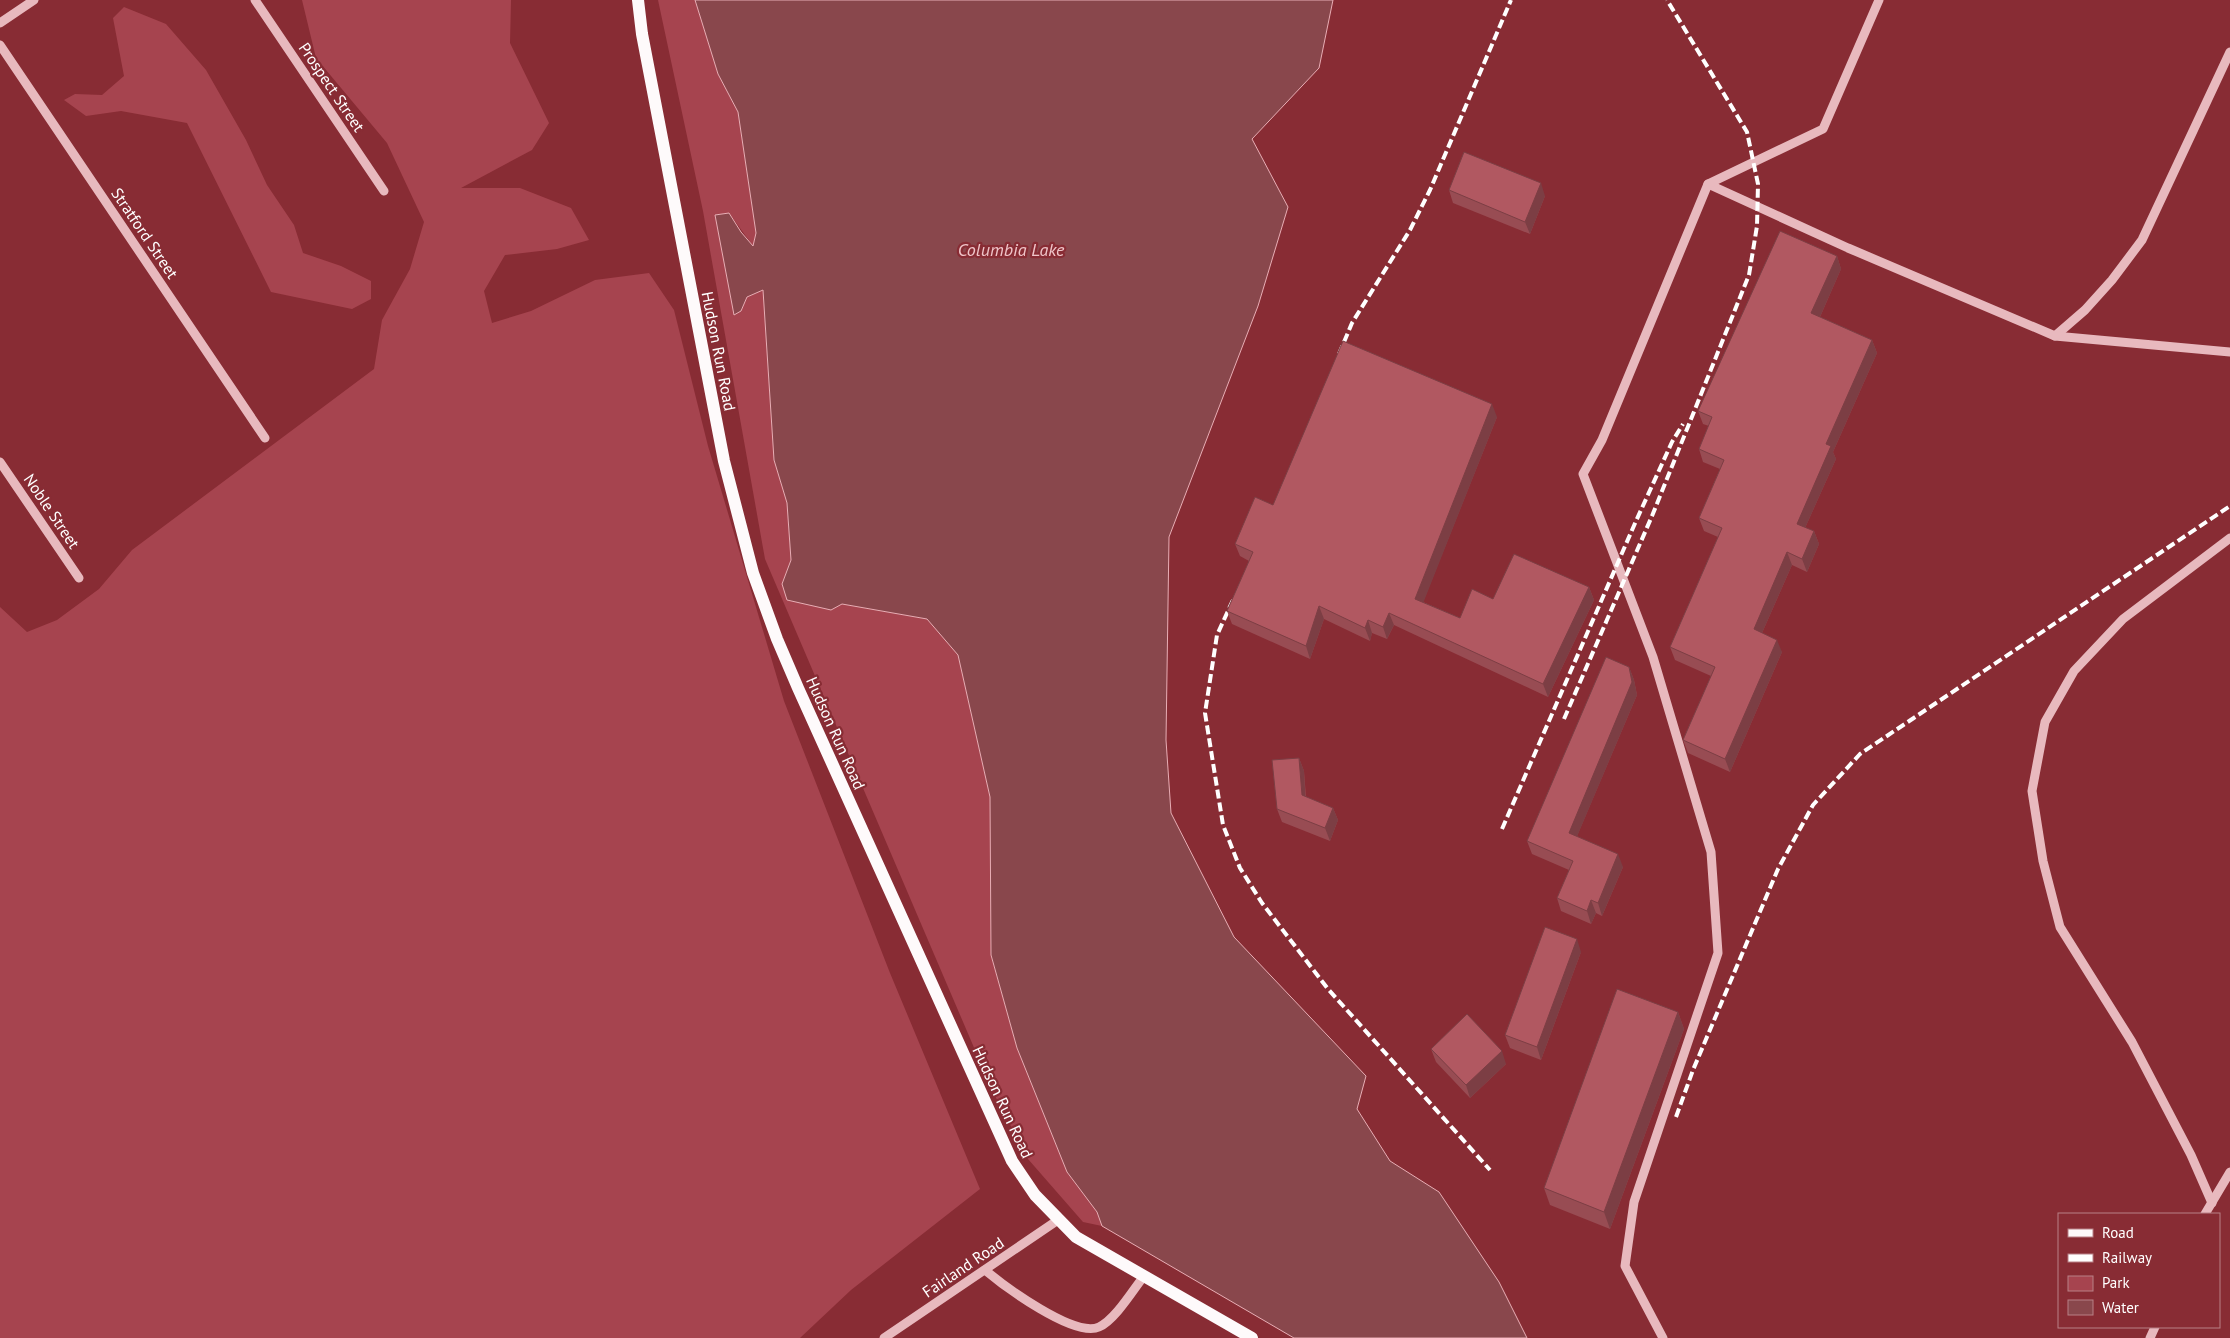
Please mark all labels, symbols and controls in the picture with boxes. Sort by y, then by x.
street label: Prospect Street [295,38,370,136]
street label: Stratford Street [107,184,183,283]
water label: Columbia Lake [958,238,1065,261]
street label: Hudson Run Road [698,290,740,412]
street label: Noble Street [20,470,85,553]
street label: Hudson Run Road [802,674,870,792]
street label: Hudson Run Road [968,1043,1038,1161]
legend [2058,1213,2220,1328]
text: Road [2102,1223,2134,1242]
street label: Fairland Road [918,1232,1008,1302]
text: Railway [2102,1248,2152,1267]
text: Park [2102,1273,2130,1292]
text: Water [2102,1298,2139,1317]

